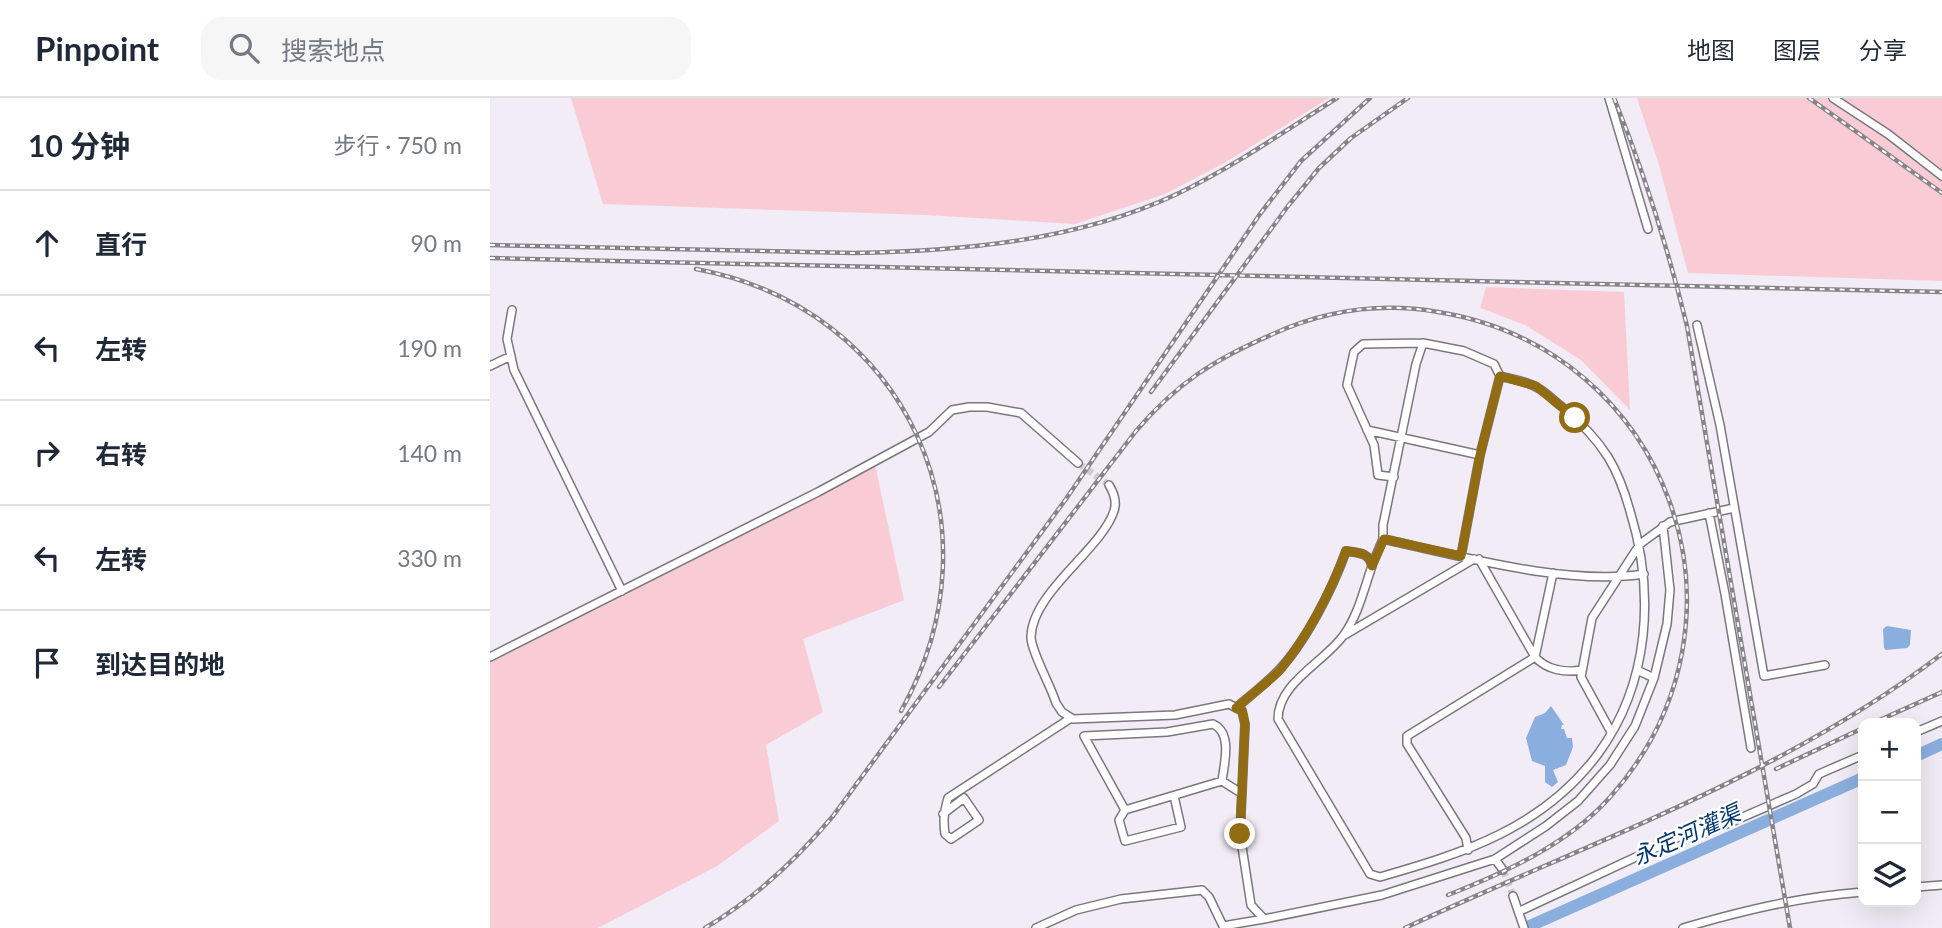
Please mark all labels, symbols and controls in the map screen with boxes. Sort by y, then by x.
search box [201,17,691,80]
text: Pinpoint [35,28,159,68]
icon: search [225,29,263,67]
text: 搜索地点 [281,34,385,66]
text: 地图 [1687,35,1735,64]
text: 图层 [1773,35,1821,64]
text: 分享 [1859,35,1907,64]
text: 10 分钟 [28,127,130,163]
text: 步行 · 750 m [333,131,462,159]
icon: ahead [28,224,66,262]
text: 直行 [95,228,147,260]
text: 90 m [411,229,462,257]
icon: left [28,329,66,367]
text: 左转 [95,333,147,365]
text: 190 m [397,334,462,362]
route start [1559,402,1590,433]
icon: right [28,434,66,472]
text: 右转 [95,438,147,470]
text: 140 m [397,439,462,467]
icon: left [28,539,66,577]
text: 左转 [95,543,147,575]
text: 330 m [397,544,462,572]
icon: arrive [28,644,66,682]
text: 到达目的地 [95,648,225,680]
map controls [1858,718,1921,907]
button: + [1858,718,1921,781]
button: − [1858,781,1921,844]
water label: 永定河灌渠 [1628,797,1747,870]
route end [1224,818,1255,849]
button: layers [1858,844,1921,907]

